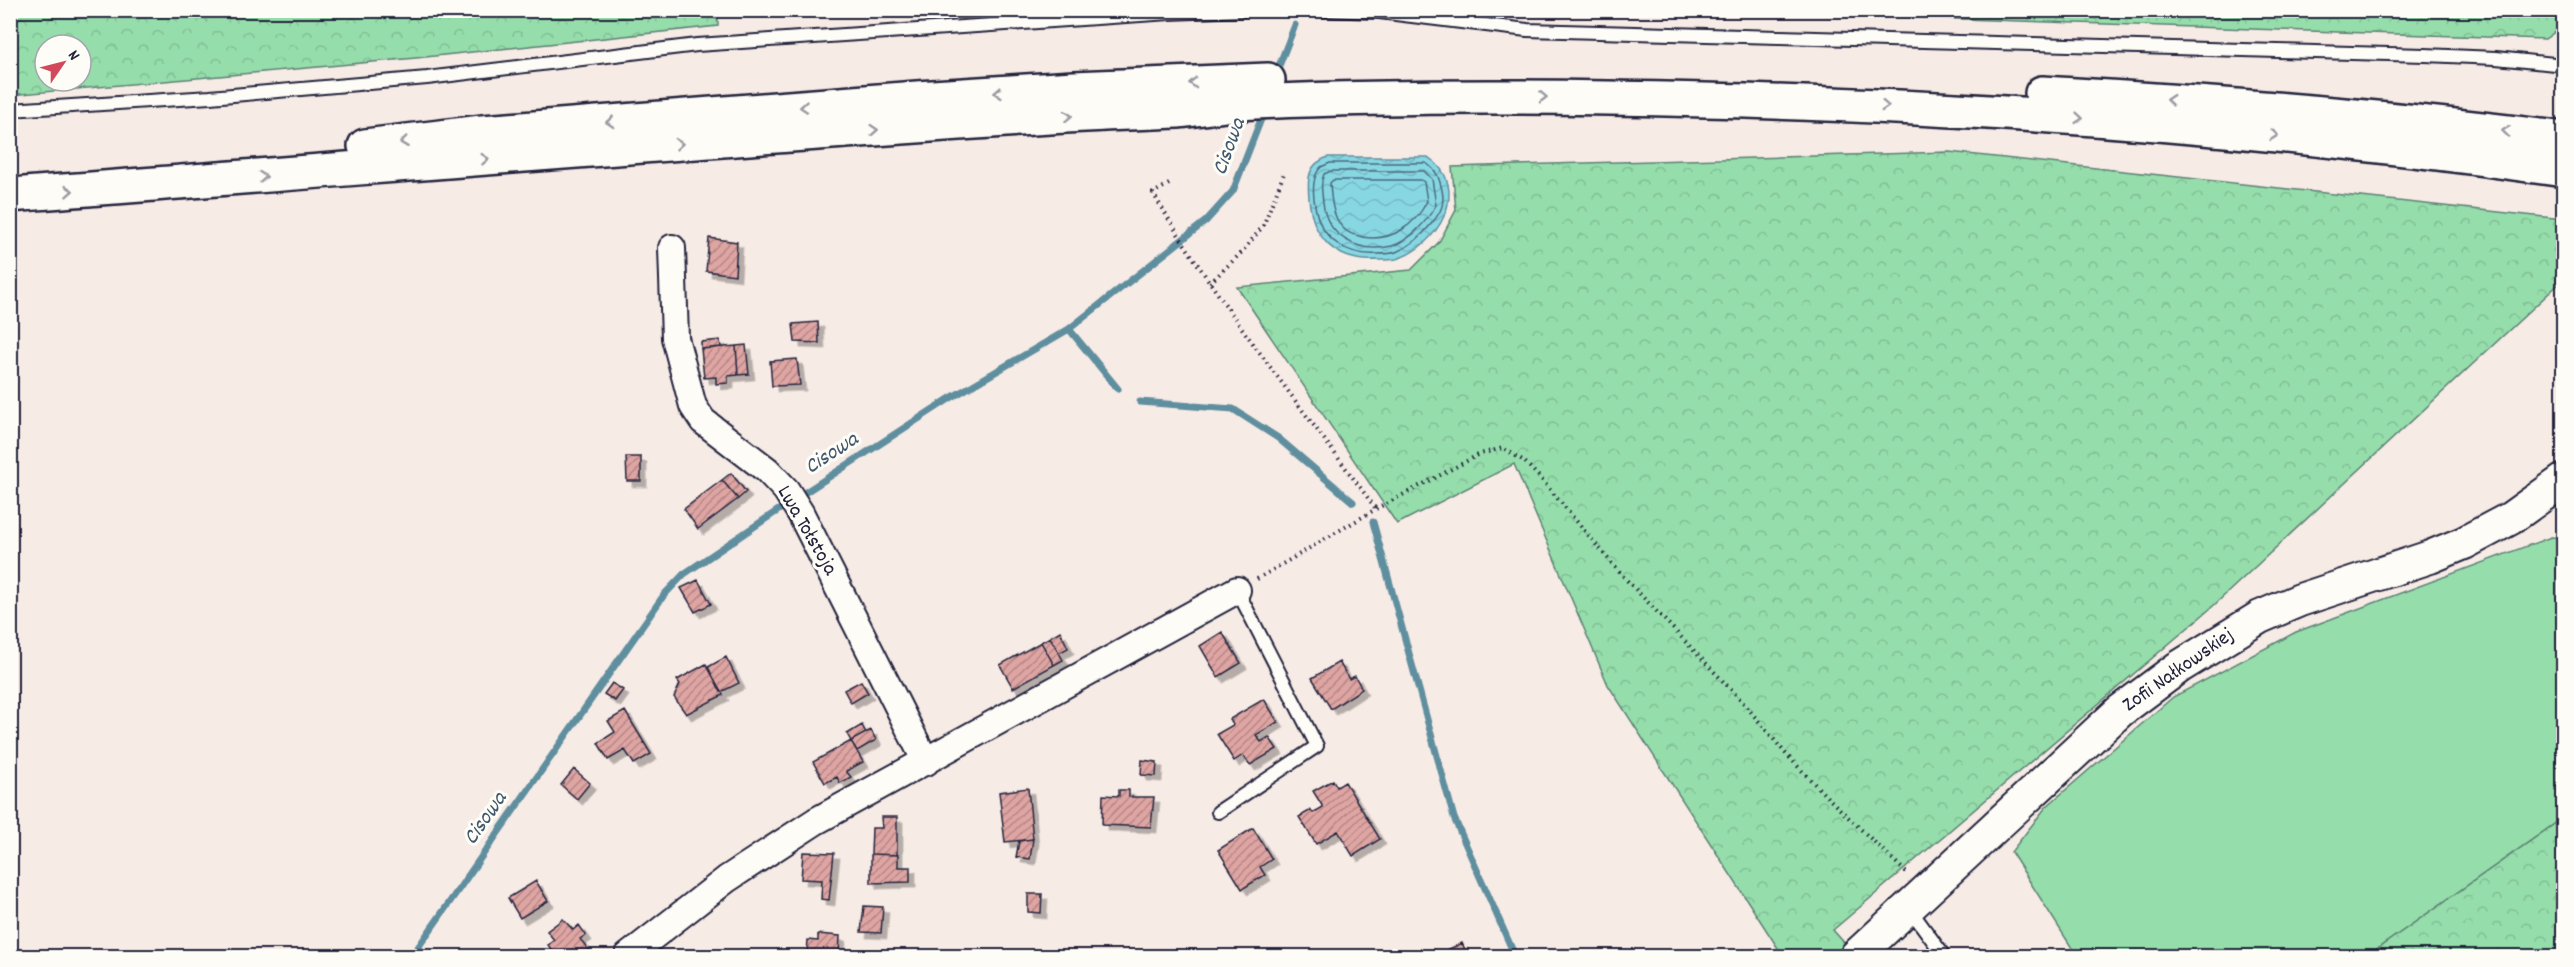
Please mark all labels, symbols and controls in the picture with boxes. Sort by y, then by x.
north arrow [33,33,93,93]
text: N [62,46,85,66]
one-way arrow [1189,76,1198,89]
one-way arrow [994,86,1003,99]
one-way arrow [1538,91,1547,103]
one-way arrow [2166,94,2175,107]
one-way arrow [1880,99,1889,112]
one-way arrow [799,100,809,113]
one-way arrow [1064,109,1073,122]
one-way arrow [2075,111,2084,124]
water label: Cisowa [1205,113,1255,180]
one-way arrow [605,115,614,128]
one-way arrow [869,123,878,136]
one-way arrow [2501,125,2510,138]
one-way arrow [2269,128,2278,140]
one-way arrow [399,135,408,148]
one-way arrow [675,138,684,151]
one-way arrow [481,152,490,165]
one-way arrow [259,170,268,183]
one-way arrow [64,184,73,197]
water label: Cisowa [799,424,866,483]
street label: Lwa Tołstoja [768,481,844,582]
street label: Zofii Nałkowskiej [2117,621,2241,721]
water label: Cisowa [457,785,516,852]

